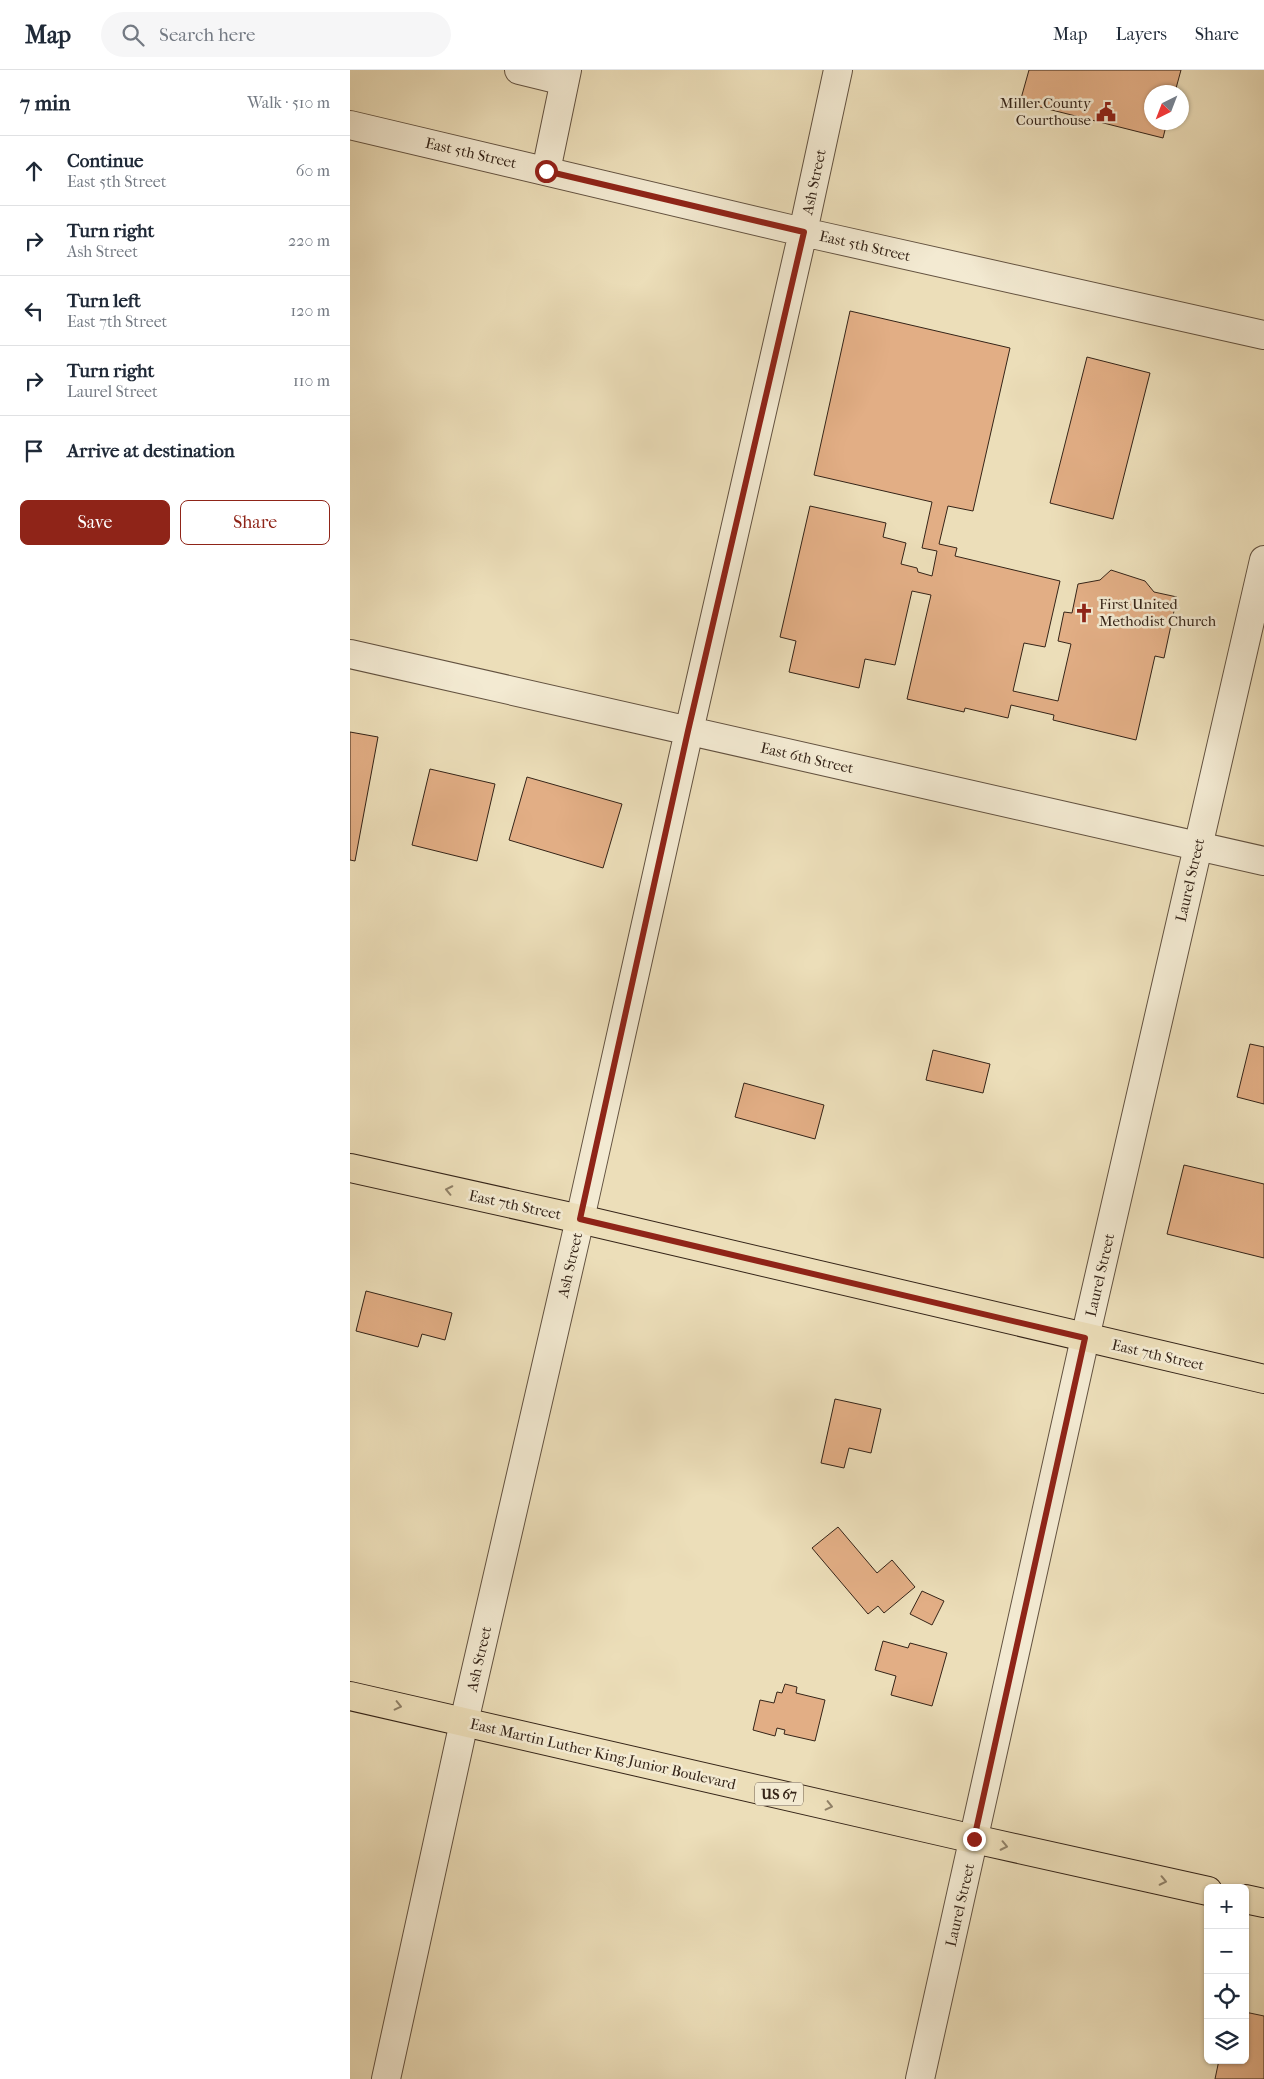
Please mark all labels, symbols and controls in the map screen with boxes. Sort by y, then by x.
search box [101,12,451,57]
text: Map [25,21,71,49]
icon: search [119,21,147,49]
text: Search here [159,24,255,46]
text: Map [1053,24,1087,45]
text: Layers [1115,24,1167,45]
text: Share [1195,24,1239,45]
north arrow [1144,85,1189,130]
text: 7 min [20,91,71,115]
text: Walk · 510 m [247,93,330,112]
place label: Miller County Courthouse [1000,94,1092,129]
public building icon: Miller County Courthouse [1095,101,1117,123]
street label: East 5th Street [424,134,519,172]
street label: Ash Street [798,147,830,217]
text: Continue [67,150,143,172]
icon: ahead [20,157,48,185]
route start [535,160,558,183]
text: 60 m [296,161,330,180]
text: East 5th Street [67,172,166,191]
text: Turn right [67,220,154,242]
icon: right [20,227,48,255]
street label: East 5th Street [818,227,913,265]
text: 220 m [288,231,330,250]
text: Ash Street [67,242,138,261]
text: Turn left [67,290,141,312]
icon: left [20,297,48,325]
text: 120 m [291,301,330,320]
text: East 7th Street [67,312,167,331]
text: Turn right [67,360,154,382]
icon: right [20,367,48,395]
text: 110 m [293,371,330,390]
text: Laurel Street [67,382,158,401]
icon: arrive [20,437,48,465]
text: Arrive at destination [67,440,235,462]
button: Save [20,500,170,545]
button: Share [180,500,330,545]
place label: First United Methodist Church [1099,595,1217,630]
church icon: First United Methodist Church [1073,602,1095,624]
street label: East 6th Street [759,739,856,778]
street label: Laurel Street [1172,836,1208,923]
one-way arrow [445,1185,454,1196]
street label: East 7th Street [467,1186,563,1224]
street label: Ash Street [554,1230,586,1300]
street label: Laurel Street [1082,1231,1118,1318]
street label: East 7th Street [1110,1336,1206,1374]
street label: Ash Street [463,1624,495,1694]
one-way arrow [393,1700,402,1711]
street label: East Martin Luther King Junior Boulevard [468,1715,738,1794]
road number: US 67 [755,1782,803,1806]
one-way arrow [824,1800,833,1811]
route end [963,1828,986,1851]
one-way arrow [1000,1840,1009,1851]
street label: Laurel Street [942,1861,978,1948]
one-way arrow [1158,1875,1167,1886]
map controls [1204,1884,1249,2064]
button: + [1204,1884,1249,1929]
button: − [1204,1929,1249,1974]
button: locate [1204,1974,1249,2019]
button: layers [1204,2019,1249,2064]

